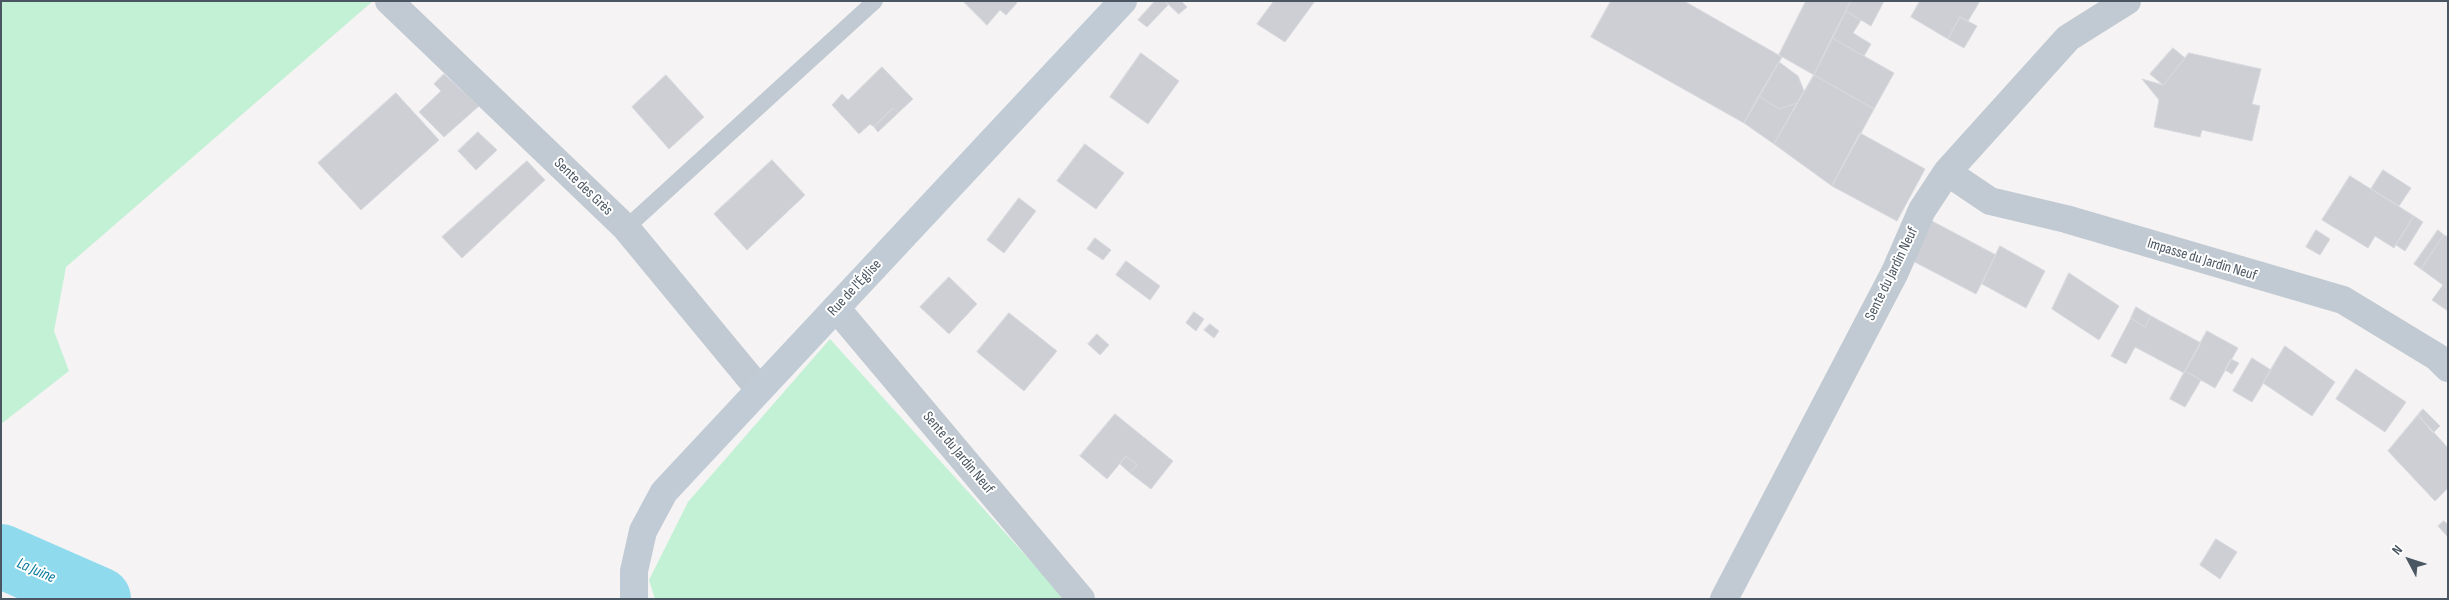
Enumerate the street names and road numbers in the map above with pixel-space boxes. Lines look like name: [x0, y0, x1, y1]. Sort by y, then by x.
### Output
street label: Sente des Grès: [550, 155, 616, 219]
street label: Sente du Jardin Neuf: [1862, 224, 1922, 324]
street label: Impasse du Jardin Neuf: [2145, 235, 2259, 285]
street label: Rue de l'Église: [824, 256, 886, 320]
street label: Sente du Jardin Neuf: [918, 408, 998, 498]

